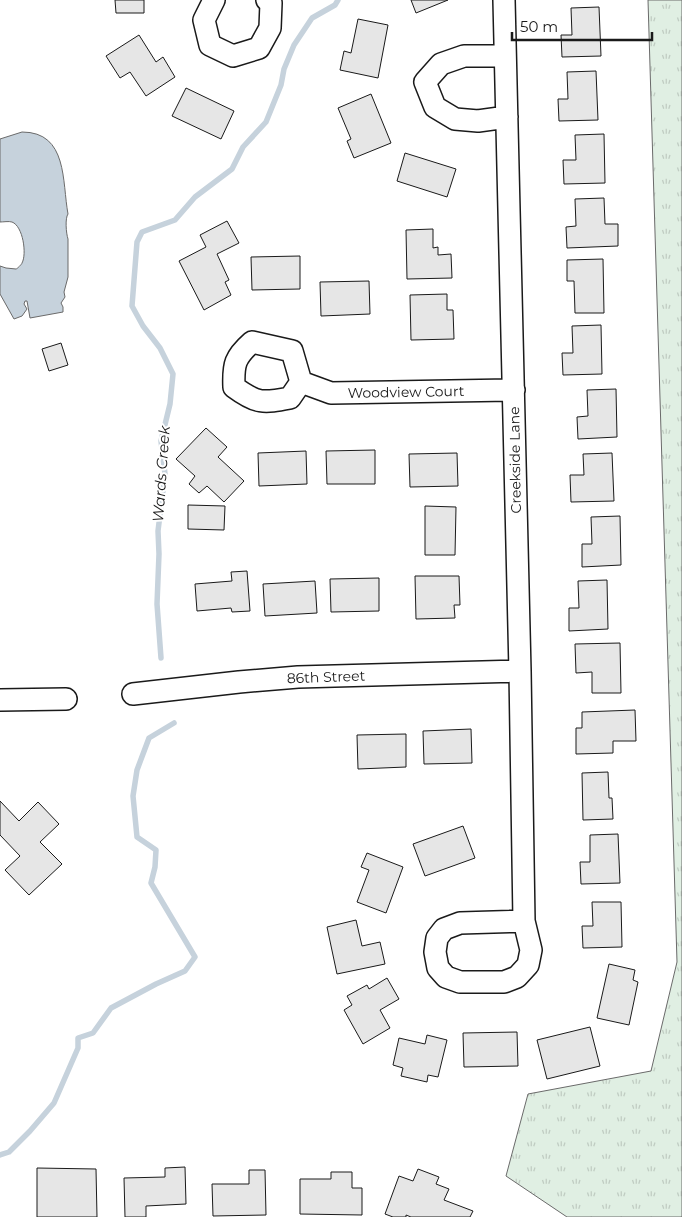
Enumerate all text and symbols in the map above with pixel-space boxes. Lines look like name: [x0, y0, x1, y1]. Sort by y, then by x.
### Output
scale bar: [512, 10, 652, 42]
text: 50 m: [520, 17, 558, 36]
street label: Woodview Court: [347, 382, 465, 402]
street label: Creekside Lane: [505, 406, 525, 514]
water label: Wards Creek: [148, 424, 174, 523]
street label: 86th Street: [286, 667, 366, 687]

